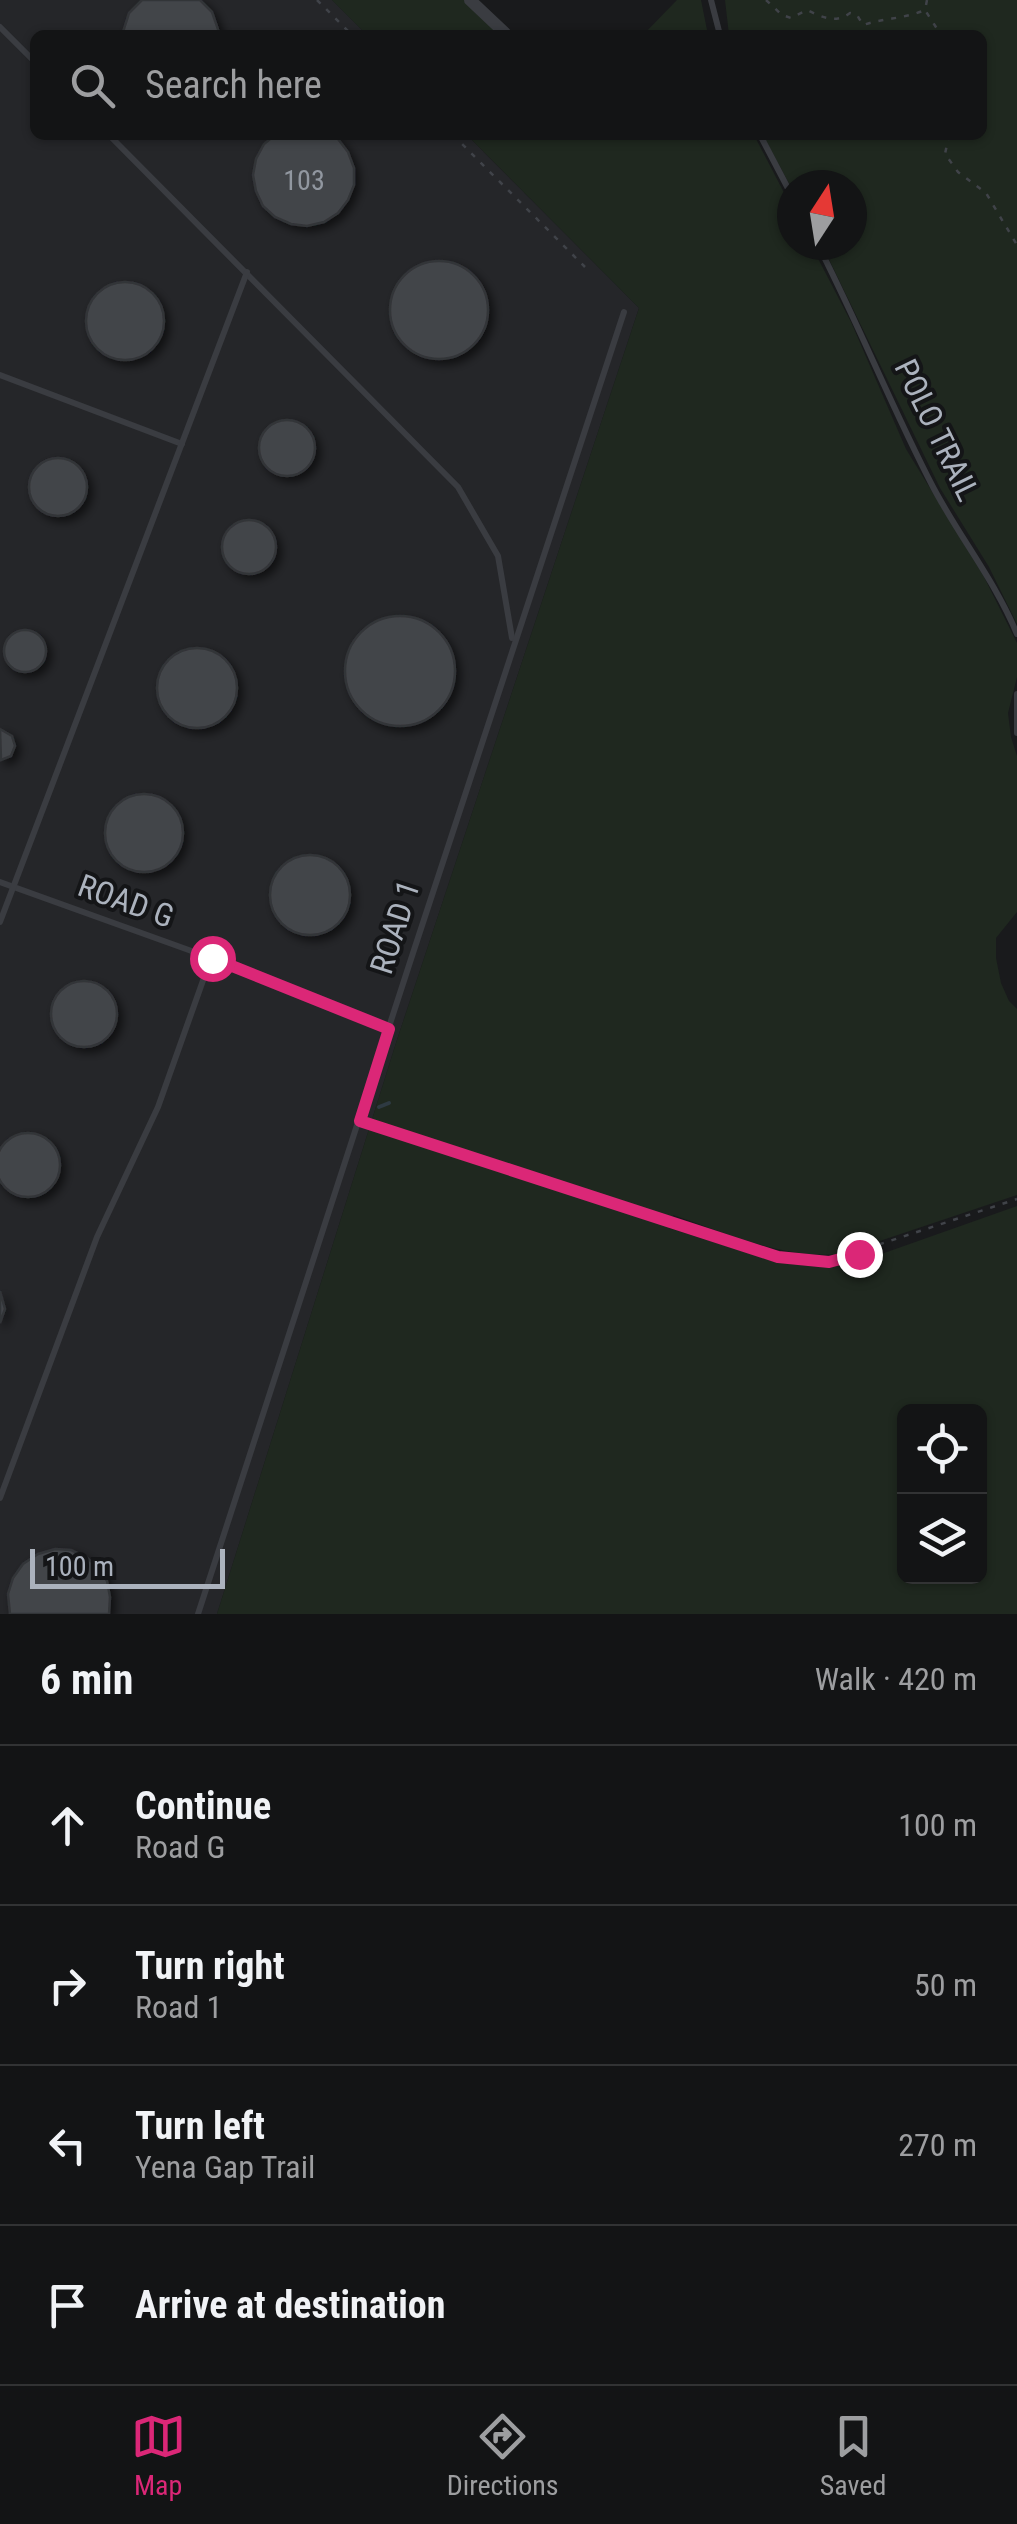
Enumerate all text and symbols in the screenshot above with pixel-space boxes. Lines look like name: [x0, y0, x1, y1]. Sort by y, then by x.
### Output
search box: [30, 30, 987, 140]
icon: search: [65, 58, 120, 113]
text: Search here: [145, 63, 322, 107]
house number: 103: [283, 164, 325, 197]
north arrow: [777, 170, 867, 260]
street label: POLO TRAIL: [887, 353, 987, 507]
street label: ROAD G: [73, 866, 179, 936]
street label: ROAD 1: [362, 876, 428, 978]
route start: [190, 936, 236, 982]
route end: [837, 1232, 883, 1278]
map controls: [897, 1404, 987, 1584]
button: locate: [897, 1404, 987, 1494]
button: layers: [897, 1494, 987, 1584]
scale bar: [30, 1544, 225, 1588]
text: 100 m: [45, 1550, 114, 1583]
text: 6 min: [40, 1655, 133, 1704]
text: Walk · 420 m: [815, 1660, 977, 1698]
text: Continue: [135, 1784, 271, 1828]
icon: ahead: [40, 1798, 95, 1853]
text: 100 m: [898, 1806, 977, 1844]
text: Road G: [135, 1828, 226, 1866]
text: Turn right: [135, 1944, 285, 1988]
icon: right: [40, 1958, 95, 2013]
text: 50 m: [914, 1966, 977, 2004]
text: Road 1: [135, 1988, 222, 2026]
text: Turn left: [135, 2104, 265, 2148]
icon: left: [40, 2118, 95, 2173]
text: 270 m: [898, 2126, 977, 2164]
text: Yena Gap Trail: [135, 2148, 315, 2186]
icon: arrive: [40, 2278, 95, 2333]
text: Arrive at destination: [135, 2283, 445, 2327]
tab: Map: [131, 2409, 186, 2502]
tab: Directions: [447, 2409, 559, 2502]
tab: Saved: [820, 2409, 886, 2502]

